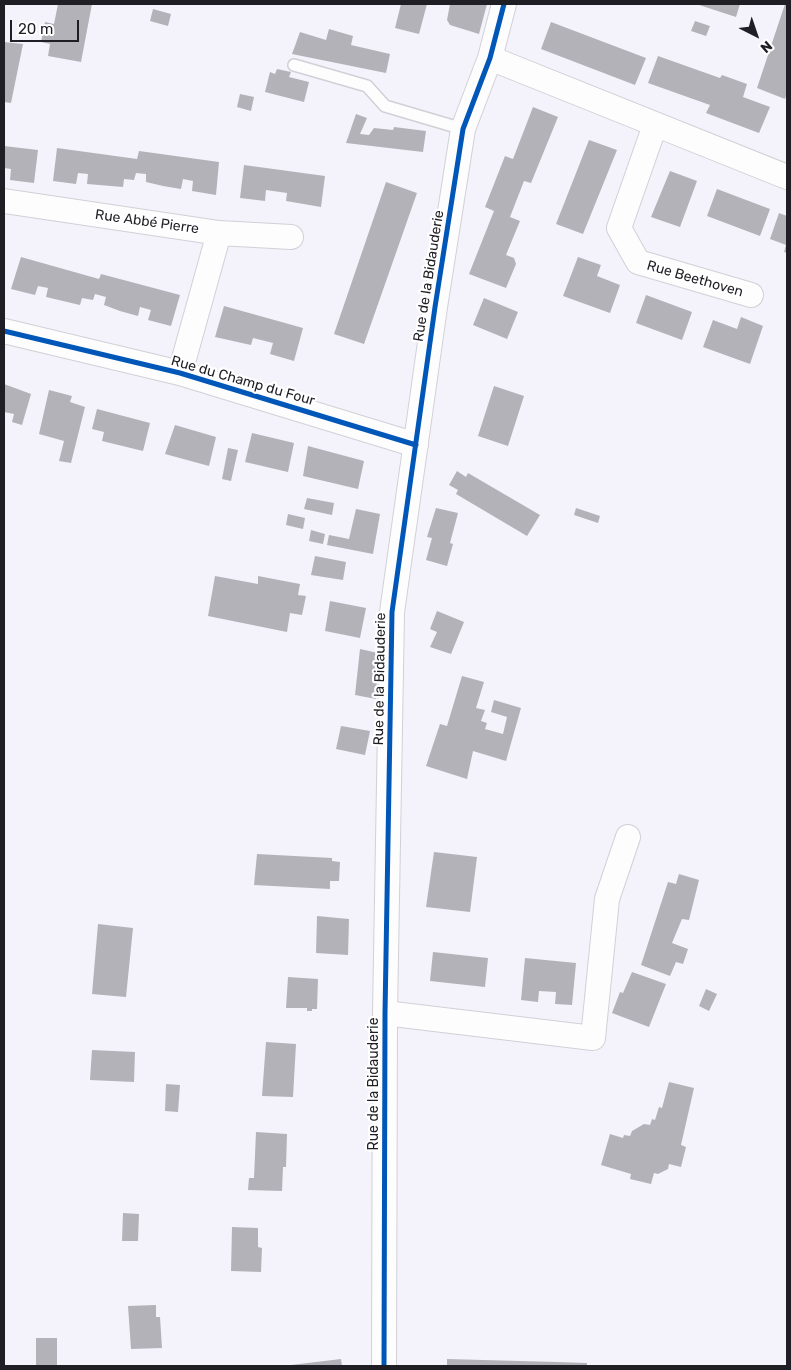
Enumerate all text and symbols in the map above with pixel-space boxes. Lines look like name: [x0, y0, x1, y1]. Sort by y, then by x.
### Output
scale bar: [12, 10, 81, 42]
north arrow: [731, 10, 781, 60]
text: 20 m: [18, 20, 53, 38]
text: N: [757, 37, 776, 56]
street label: Rue Abbé Pierre: [94, 206, 200, 238]
street label: Rue de la Bidauderie: [410, 209, 448, 343]
street label: Rue Beethoven: [645, 257, 745, 301]
street label: Rue du Champ du Four: [169, 352, 317, 410]
street label: Rue de la Bidauderie: [370, 612, 390, 746]
street label: Rue de la Bidauderie: [366, 1018, 382, 1150]

